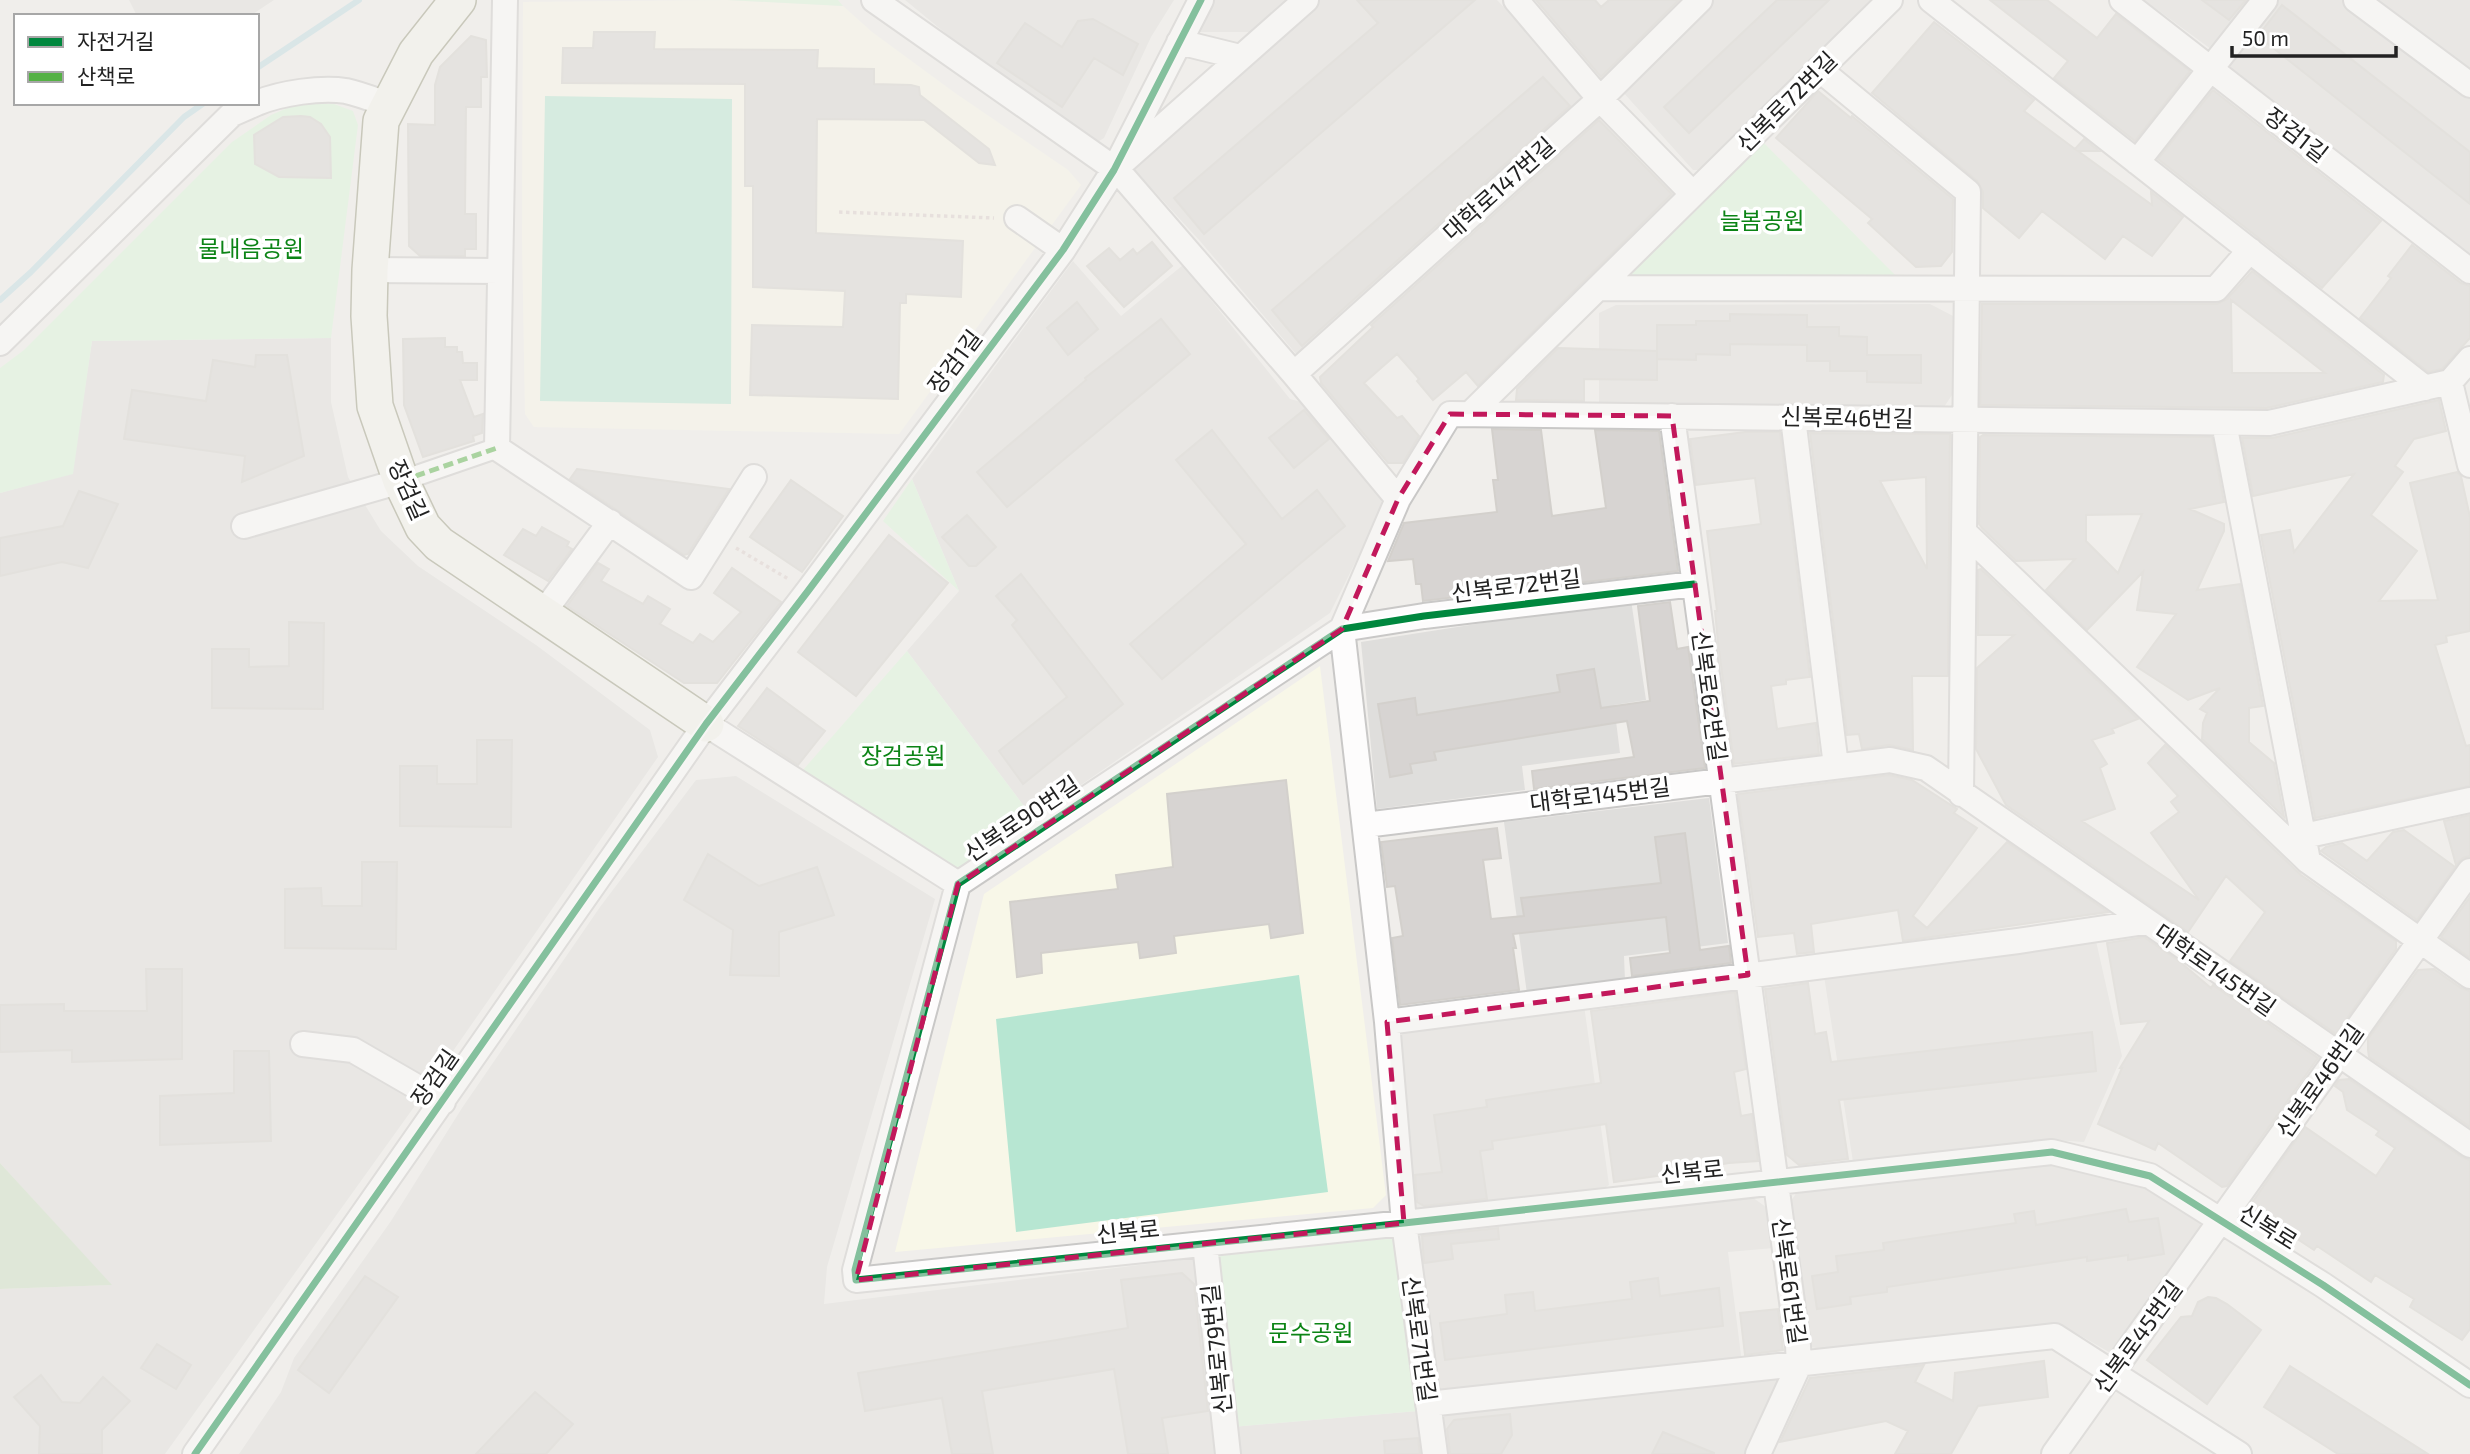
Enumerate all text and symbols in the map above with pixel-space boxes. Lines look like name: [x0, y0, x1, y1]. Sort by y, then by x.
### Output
legend: [14, 14, 259, 105]
scale bar: [2232, 14, 2396, 58]
text: 50 m: [2242, 25, 2289, 50]
text: 자전거길: [77, 28, 154, 53]
street label: 신복로72번길: [1730, 45, 1842, 157]
text: 산책로: [77, 63, 135, 88]
street label: 장검1길: [2259, 101, 2334, 168]
street label: 대학로147번길: [1437, 131, 1560, 246]
park label: 늘봄공원: [1720, 206, 1804, 234]
park label: 물내음공원: [198, 234, 304, 262]
street label: 장검1길: [921, 324, 987, 399]
street label: 신복로46번길: [1780, 402, 1914, 432]
street label: 장검길: [383, 455, 435, 524]
street label: 신복로72번길: [1449, 563, 1582, 607]
street label: 신복로62번길: [1687, 629, 1733, 763]
park label: 장검공원: [861, 741, 945, 769]
street label: 신복로90번길: [959, 769, 1084, 867]
street label: 대학로145번길: [1528, 771, 1672, 817]
street label: 대학로145번길: [2150, 917, 2282, 1021]
street label: 신복로46번길: [2270, 1018, 2369, 1143]
street label: 장검길: [405, 1043, 464, 1111]
street label: 신복로: [1659, 1154, 1725, 1188]
street label: 신복로: [2234, 1197, 2303, 1255]
street label: 신복로: [1095, 1214, 1161, 1248]
street label: 신복로61번길: [1767, 1215, 1813, 1346]
street label: 신복로71번길: [1397, 1274, 1443, 1404]
street label: 신복로45번길: [2087, 1275, 2187, 1398]
street label: 신복로79번길: [1195, 1283, 1237, 1416]
park label: 문수공원: [1269, 1318, 1353, 1346]

